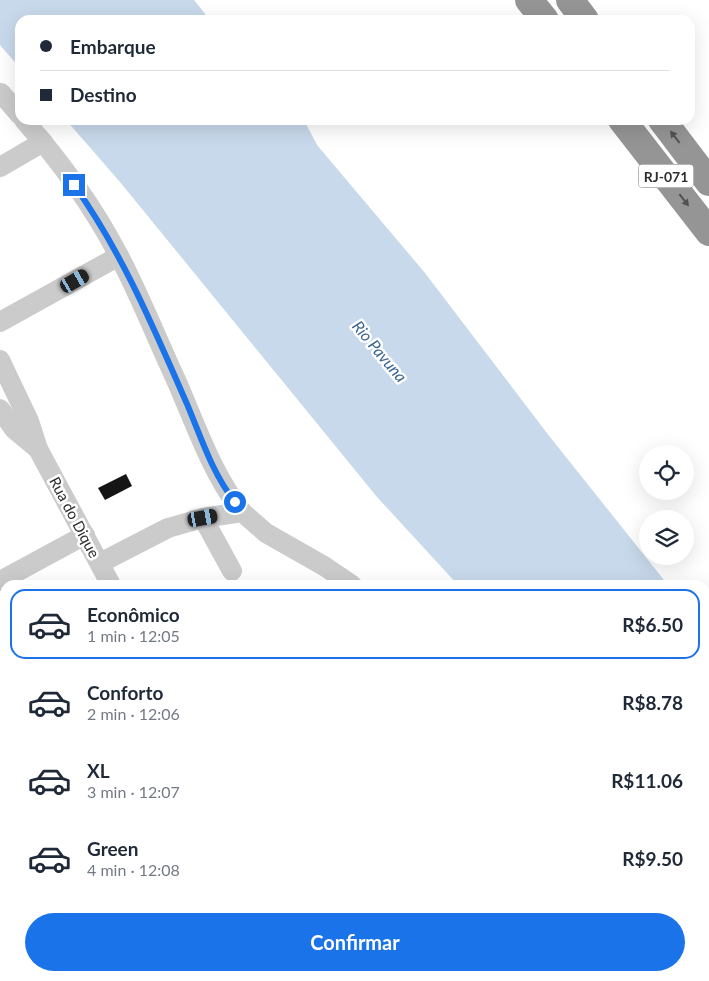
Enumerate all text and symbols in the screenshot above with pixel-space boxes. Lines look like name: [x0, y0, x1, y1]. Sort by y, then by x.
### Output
text: Embarque: [70, 35, 156, 58]
text: Destino: [70, 83, 137, 106]
one-way arrow: [669, 131, 680, 144]
road number: RJ-071: [638, 165, 694, 188]
route end: [63, 174, 85, 196]
one-way arrow: [679, 193, 690, 206]
car: [58, 267, 91, 295]
water label: Rio Pavuna: [349, 316, 411, 386]
map controls: [639, 445, 694, 565]
button: locate: [639, 445, 694, 500]
street label: Rua do Dique: [46, 473, 104, 561]
route start: [224, 491, 246, 513]
car: [186, 508, 219, 528]
button: layers: [639, 510, 694, 565]
icon: car: [27, 602, 72, 647]
text: Econômico: [87, 603, 180, 626]
text: R$6.50: [622, 613, 683, 636]
text: 1 min · 12:05: [87, 626, 180, 645]
icon: car: [27, 680, 72, 725]
text: Conforto: [87, 681, 163, 704]
text: R$8.78: [622, 691, 683, 714]
text: 2 min · 12:06: [87, 704, 180, 723]
icon: car: [27, 758, 72, 803]
text: XL: [87, 759, 110, 782]
text: R$11.06: [611, 769, 683, 792]
text: 3 min · 12:07: [87, 782, 180, 801]
icon: car: [27, 836, 72, 881]
text: Green: [87, 837, 138, 860]
text: R$9.50: [622, 847, 683, 870]
text: 4 min · 12:08: [87, 860, 180, 879]
button: Confirmar: [25, 913, 685, 971]

